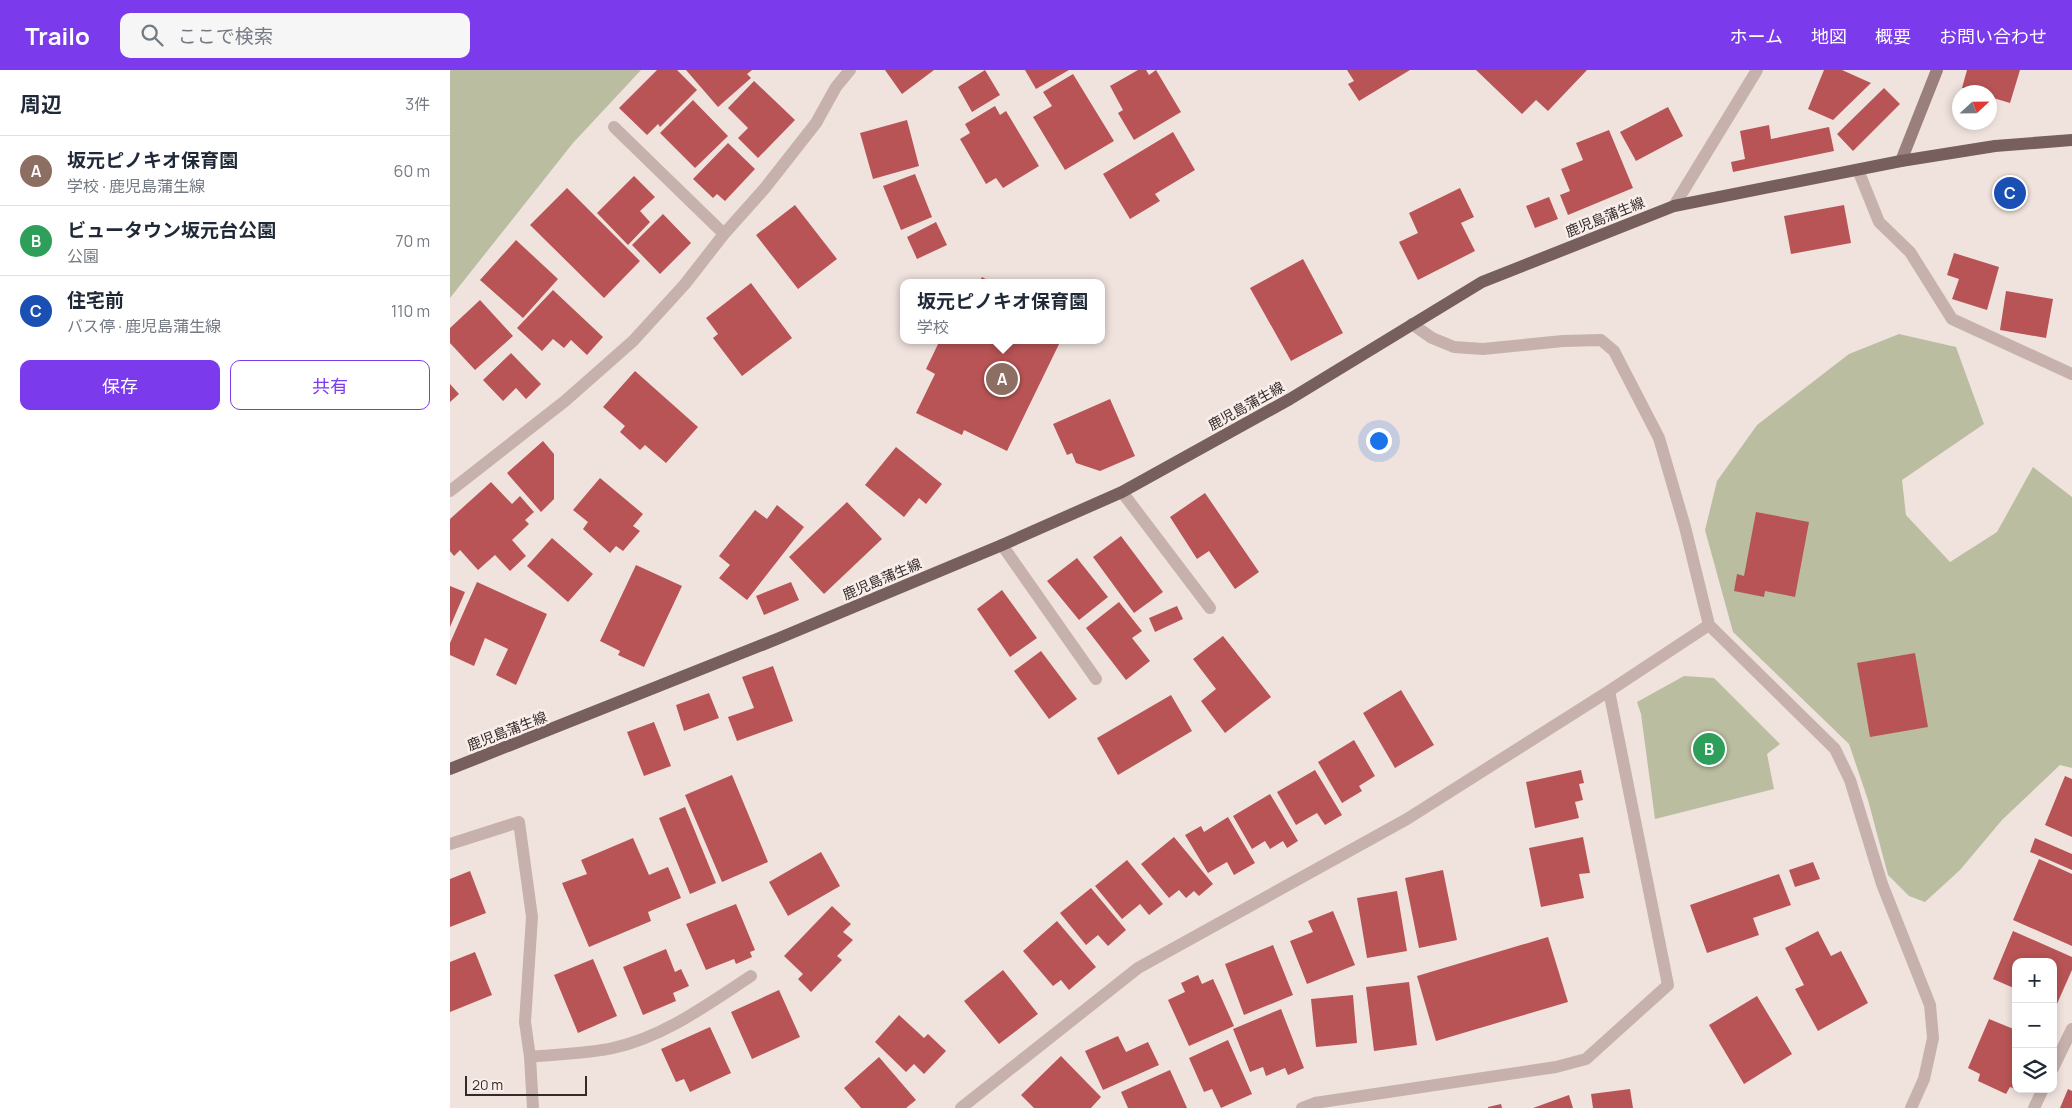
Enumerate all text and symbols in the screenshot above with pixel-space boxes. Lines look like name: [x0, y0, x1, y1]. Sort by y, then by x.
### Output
search box: [120, 13, 470, 58]
text: Trailo: [25, 19, 90, 52]
icon: search: [138, 21, 166, 49]
text: ここで検索: [178, 23, 273, 49]
text: ホーム: [1730, 24, 1783, 48]
text: 地図: [1811, 24, 1847, 48]
text: 概要: [1875, 24, 1911, 48]
text: お問い合わせ: [1939, 24, 2047, 48]
north arrow: [1952, 85, 1997, 130]
text: 周辺: [20, 90, 62, 118]
text: 3件: [405, 93, 430, 115]
text: 坂元ピノキオ保育園: [67, 147, 238, 173]
text: A: [31, 160, 41, 182]
text: 60 m: [394, 160, 430, 182]
pin: C: [1994, 174, 2026, 212]
text: 学校 · 鹿児島蒲生線: [67, 175, 205, 197]
street label: 鹿児島蒲生線: [1562, 192, 1647, 241]
text: ビュータウン坂元台公園: [67, 217, 276, 243]
text: B: [31, 230, 41, 252]
text: 70 m: [395, 230, 430, 252]
text: 公園: [67, 245, 99, 267]
popup: [900, 279, 1105, 344]
text: 住宅前: [67, 287, 124, 313]
text: 坂元ピノキオ保育園: [917, 288, 1088, 314]
text: C: [30, 300, 42, 322]
text: 110 m: [391, 300, 430, 322]
text: バス停 · 鹿児島蒲生線: [67, 315, 221, 337]
text: 学校: [917, 316, 949, 338]
button: 保存: [20, 360, 220, 410]
button: 共有: [230, 360, 430, 410]
pin: A: [986, 360, 1018, 398]
street label: 鹿児島蒲生線: [1204, 377, 1287, 434]
your location: [1366, 428, 1392, 454]
street label: 鹿児島蒲生線: [839, 553, 924, 604]
street label: 鹿児島蒲生線: [464, 707, 549, 754]
pin: B: [1693, 730, 1725, 768]
map controls: [2012, 958, 2057, 1093]
button: +: [2012, 958, 2057, 1003]
button: −: [2012, 1003, 2057, 1048]
button: layers: [2012, 1048, 2057, 1093]
scale bar: [465, 1073, 588, 1096]
text: 20 m: [472, 1075, 503, 1094]

